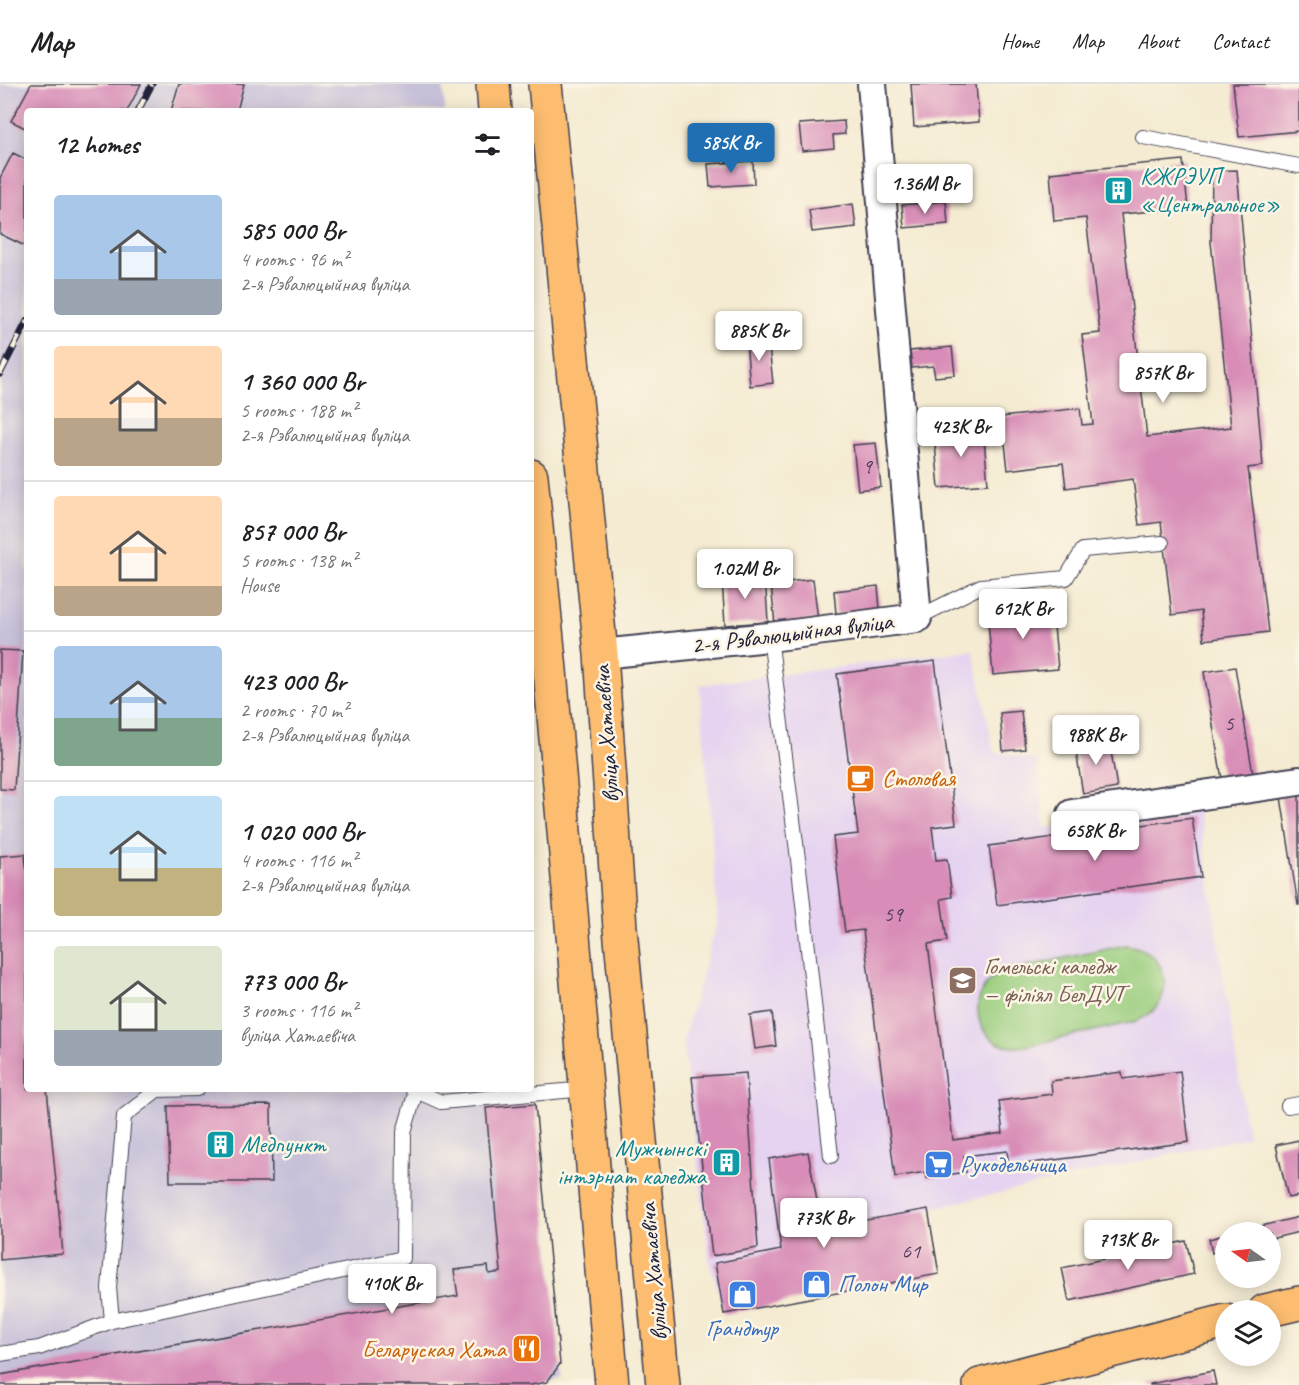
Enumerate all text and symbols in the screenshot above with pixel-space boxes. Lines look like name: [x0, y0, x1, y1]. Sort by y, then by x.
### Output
text: Map: [30, 24, 73, 59]
text: Home: [1001, 28, 1039, 54]
text: Map: [1072, 28, 1104, 54]
text: About: [1137, 28, 1179, 54]
text: Contact: [1212, 28, 1269, 54]
pin: 585K Br: [676, 123, 786, 174]
text: 12 homes: [54, 128, 139, 161]
icon: filters: [471, 128, 504, 161]
text: 585K Br: [702, 130, 760, 155]
place label: КЖРЭУП «Центральное»: [1140, 161, 1280, 219]
pin: 1.36M Br: [863, 164, 987, 215]
text: 1.36M Br: [891, 171, 959, 196]
building icon: КЖРЭУП «Центральное»: [1103, 174, 1135, 206]
text: 585 000 Br: [240, 214, 345, 247]
icon: home: [102, 219, 174, 291]
text: 4 rooms · 96 m²: [240, 247, 348, 272]
text: 2-я Рэвалюцыйная вуліца: [240, 272, 409, 297]
pin: 885K Br: [704, 311, 814, 362]
text: 885K Br: [729, 318, 789, 343]
pin: 857K Br: [1108, 353, 1218, 404]
text: 857K Br: [1133, 360, 1193, 385]
text: 1 360 000 Br: [240, 365, 364, 398]
icon: home: [102, 370, 174, 442]
text: 5 rooms · 188 m²: [240, 398, 357, 423]
pin: 423K Br: [906, 407, 1016, 458]
text: 423K Br: [931, 414, 991, 439]
text: 2-я Рэвалюцыйная вуліца: [240, 423, 409, 448]
house number: 9: [862, 453, 873, 479]
text: 857 000 Br: [240, 515, 345, 548]
icon: home: [102, 520, 174, 592]
text: 5 rooms · 138 m²: [240, 548, 357, 573]
pin: 1.02M Br: [683, 549, 807, 600]
text: 1.02M Br: [711, 556, 779, 581]
text: House: [240, 573, 279, 598]
pin: 612K Br: [968, 589, 1078, 640]
text: 612K Br: [993, 596, 1053, 621]
street label: 2-я Рэвалюцыйная вуліца: [689, 606, 896, 660]
street label: вуліца Хатаевіча: [586, 663, 626, 804]
text: 423 000 Br: [240, 665, 346, 698]
icon: home: [102, 670, 174, 742]
text: 2 rooms · 70 m²: [240, 698, 348, 723]
house number: 5: [1224, 710, 1235, 736]
pin: 988K Br: [1041, 715, 1151, 766]
text: 988K Br: [1066, 722, 1126, 747]
text: 2-я Рэвалюцыйная вуліца: [240, 723, 409, 748]
cafe icon: Столовая: [845, 762, 877, 794]
place label: Столовая: [882, 763, 957, 793]
pin: 658K Br: [1040, 811, 1150, 862]
text: 1 020 000 Br: [240, 815, 364, 848]
text: 658K Br: [1065, 818, 1125, 843]
icon: home: [102, 820, 174, 892]
text: 4 rooms · 116 m²: [240, 848, 357, 873]
text: 2-я Рэвалюцыйная вуліца: [240, 873, 409, 898]
house number: 59: [884, 901, 904, 927]
place label: Гомельскі каледж — філіял БелДУТ: [984, 951, 1131, 1009]
school or university icon: Гомельскі каледж — філіял БелДУТ: [947, 964, 979, 996]
text: 773 000 Br: [240, 965, 346, 998]
icon: home: [102, 970, 174, 1042]
text: 3 rooms · 116 m²: [240, 998, 357, 1023]
text: вуліца Хатаевіча: [240, 1023, 355, 1048]
building icon: Медпункт: [204, 1128, 236, 1160]
place label: Медпункт: [241, 1129, 327, 1159]
place label: Мужчынскі інтэрнат каледжа: [557, 1133, 709, 1191]
building icon: Мужчынскі інтэрнат каледжа: [711, 1146, 743, 1178]
supermarket icon: Рукодельница: [923, 1148, 955, 1180]
place label: Рукодельница: [960, 1149, 1067, 1179]
pin: 773K Br: [769, 1198, 879, 1249]
street label: вуліца Хатаевіча: [632, 1201, 674, 1342]
text: 773K Br: [794, 1205, 854, 1230]
pin: 713K Br: [1073, 1220, 1183, 1271]
north arrow: [1215, 1222, 1281, 1288]
map controls: [1215, 1222, 1281, 1366]
text: 713K Br: [1098, 1227, 1158, 1252]
house number: 61: [902, 1238, 922, 1264]
pin: 410K Br: [337, 1264, 447, 1315]
shop icon: Полон Мир: [801, 1268, 833, 1300]
place label: Полон Мир: [838, 1269, 929, 1299]
text: 410K Br: [362, 1271, 422, 1296]
shop icon: Грандтур: [726, 1279, 758, 1311]
button: layers: [1215, 1300, 1281, 1366]
place label: Грандтур: [706, 1313, 780, 1343]
restaurant icon: Беларуская Хата: [511, 1333, 543, 1365]
place label: Беларуская Хата: [362, 1334, 508, 1364]

